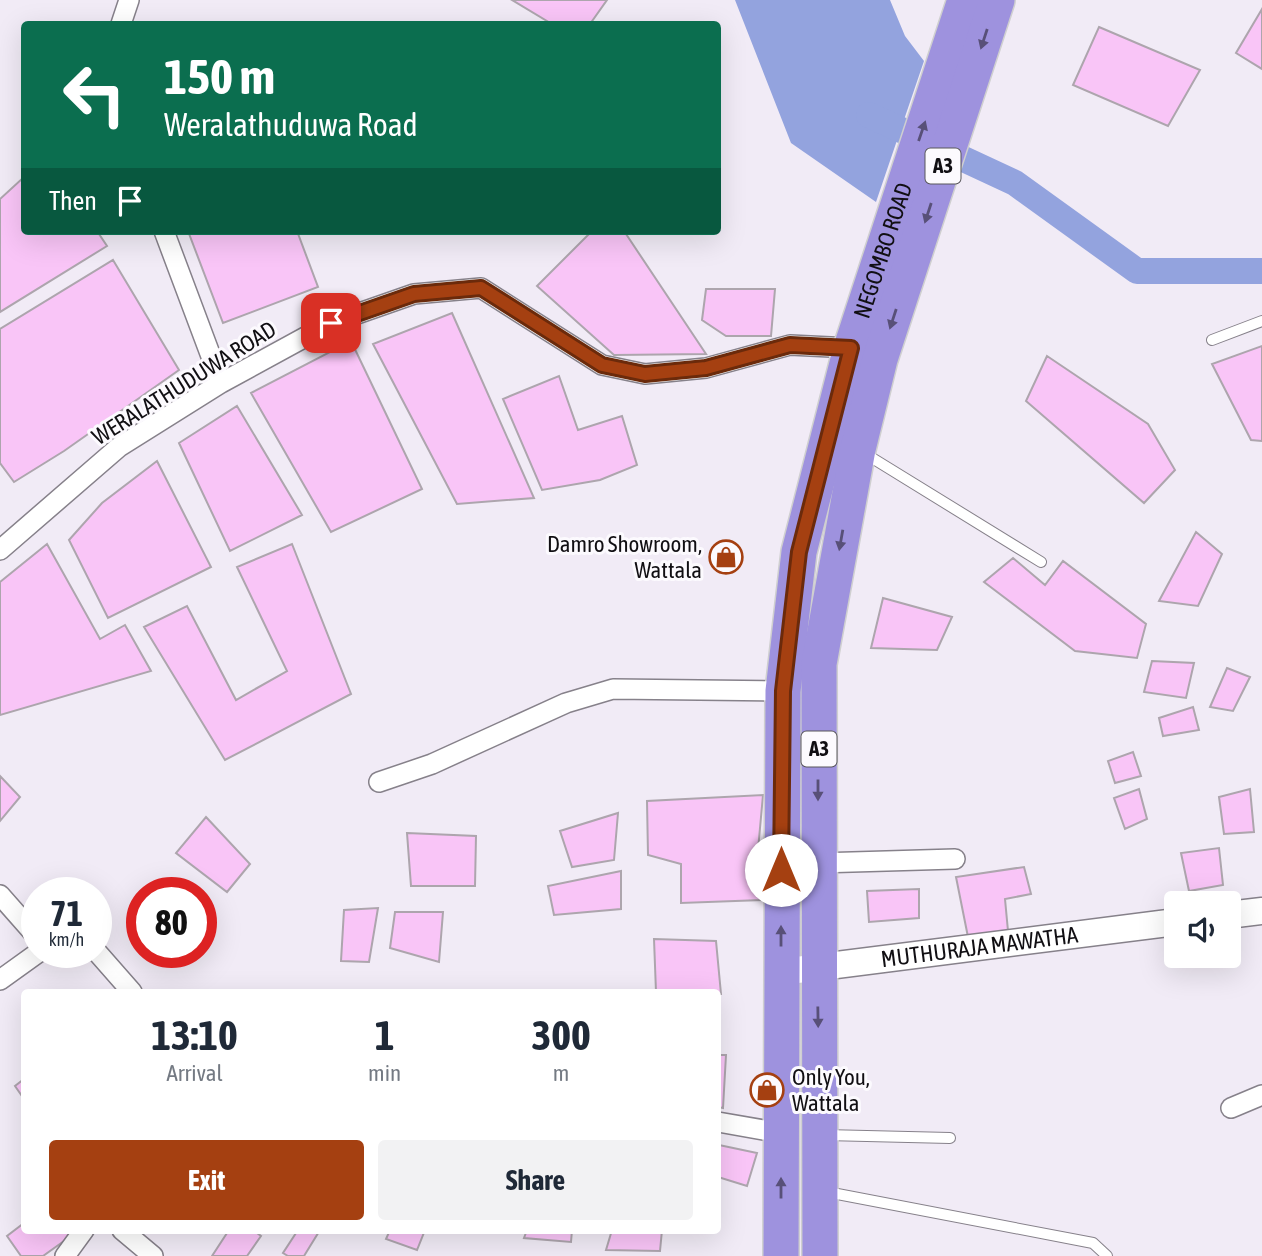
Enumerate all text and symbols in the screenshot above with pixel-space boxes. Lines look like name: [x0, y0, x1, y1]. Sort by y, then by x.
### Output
one-way arrow: [978, 29, 989, 50]
text: 150 m: [164, 48, 275, 104]
icon: left: [49, 49, 140, 140]
text: Weralathuduwa Road: [164, 106, 418, 143]
one-way arrow: [917, 121, 927, 142]
road number: A3: [926, 148, 960, 184]
street label: NEGOMBO ROAD: [849, 180, 917, 322]
icon: arrive: [111, 182, 149, 220]
text: Then: [49, 186, 97, 216]
one-way arrow: [922, 203, 933, 224]
pin: [301, 293, 361, 353]
icon: arrive: [312, 304, 350, 342]
one-way arrow: [887, 308, 898, 329]
street label: WERALATHUDUWA ROAD: [87, 316, 281, 450]
one-way arrow: [836, 529, 847, 551]
place label: Damro Showroom, Wattala: [547, 531, 702, 583]
shop icon: Damro Showroom, Wattala: [707, 538, 745, 576]
road number: A3: [802, 732, 836, 766]
one-way arrow: [812, 779, 824, 801]
position arrow: [744, 833, 818, 907]
speed limit sign: 80: [126, 877, 217, 968]
map controls: [1164, 891, 1241, 968]
button: sound: [1164, 891, 1241, 968]
text: 71: [50, 893, 83, 933]
street label: MUTHURAJA MAWATHA: [879, 921, 1080, 972]
one-way arrow: [775, 925, 787, 947]
text: km/h: [49, 929, 84, 950]
one-way arrow: [812, 1007, 824, 1029]
text: 13:10: [151, 1011, 238, 1059]
text: 1: [375, 1011, 394, 1059]
text: 300: [531, 1011, 591, 1059]
text: Arrival: [166, 1060, 223, 1086]
text: min: [368, 1060, 401, 1086]
text: m: [553, 1060, 569, 1086]
place label: Only You, Wattala: [792, 1064, 870, 1116]
shop icon: Only You, Wattala: [748, 1071, 786, 1109]
button: Exit: [49, 1140, 364, 1220]
button: Share: [378, 1140, 693, 1220]
one-way arrow: [775, 1177, 787, 1199]

